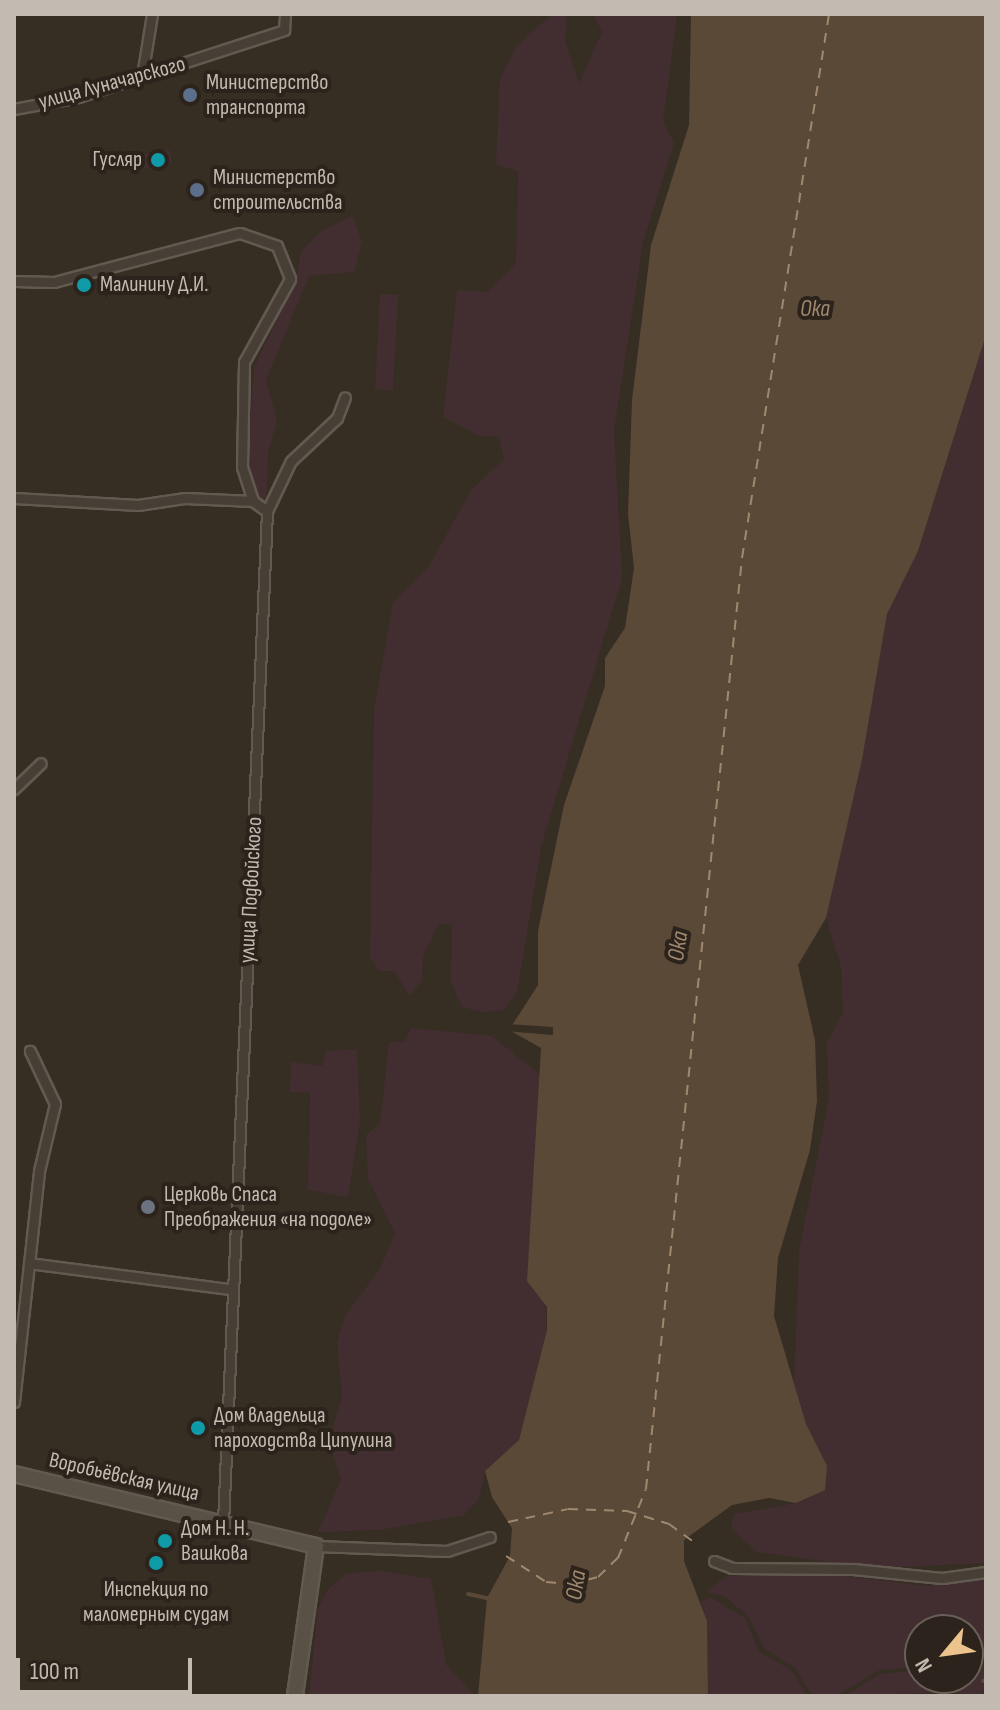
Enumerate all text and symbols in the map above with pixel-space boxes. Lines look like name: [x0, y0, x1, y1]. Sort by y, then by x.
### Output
street label: улица Луначарского: [36, 51, 188, 115]
place label: Министерство транспорта: [206, 69, 328, 120]
marker: Министерство транспорта: [181, 86, 199, 104]
place label: Гусляр: [93, 147, 142, 173]
marker: Гусляр: [149, 151, 167, 169]
place label: Министерство строительства: [213, 164, 343, 216]
marker: Министерство строительства: [188, 181, 206, 199]
place label: Малинину Д.И.: [100, 272, 208, 298]
marker: Малинину Д.И.: [75, 276, 93, 294]
water label: Ока: [800, 295, 830, 323]
street label: улица Подвойского: [234, 816, 268, 964]
water label: Ока: [661, 929, 695, 963]
place label: Церковь Спаса Преображения «на подоле»: [164, 1181, 372, 1232]
marker: Церковь Спаса Преображения «на подоле»: [139, 1198, 157, 1216]
place label: Дом владельца пароходства Ципулина: [214, 1402, 392, 1454]
marker: Дом владельца пароходства Ципулина: [189, 1419, 207, 1437]
street label: Воробьёвская улица: [46, 1447, 202, 1507]
place label: Дом Н. Н. Вашкова: [181, 1515, 249, 1566]
marker: Дом Н. Н. Вашкова: [156, 1532, 174, 1550]
marker: Инспекция по маломерным судам: [147, 1554, 165, 1572]
water label: Ока: [559, 1568, 593, 1602]
place label: Инспекция по маломерным судам: [83, 1576, 229, 1628]
north arrow: [904, 1614, 984, 1694]
scale bar: [20, 1642, 196, 1692]
text: N: [910, 1653, 939, 1677]
text: 100 m: [30, 1657, 79, 1686]

